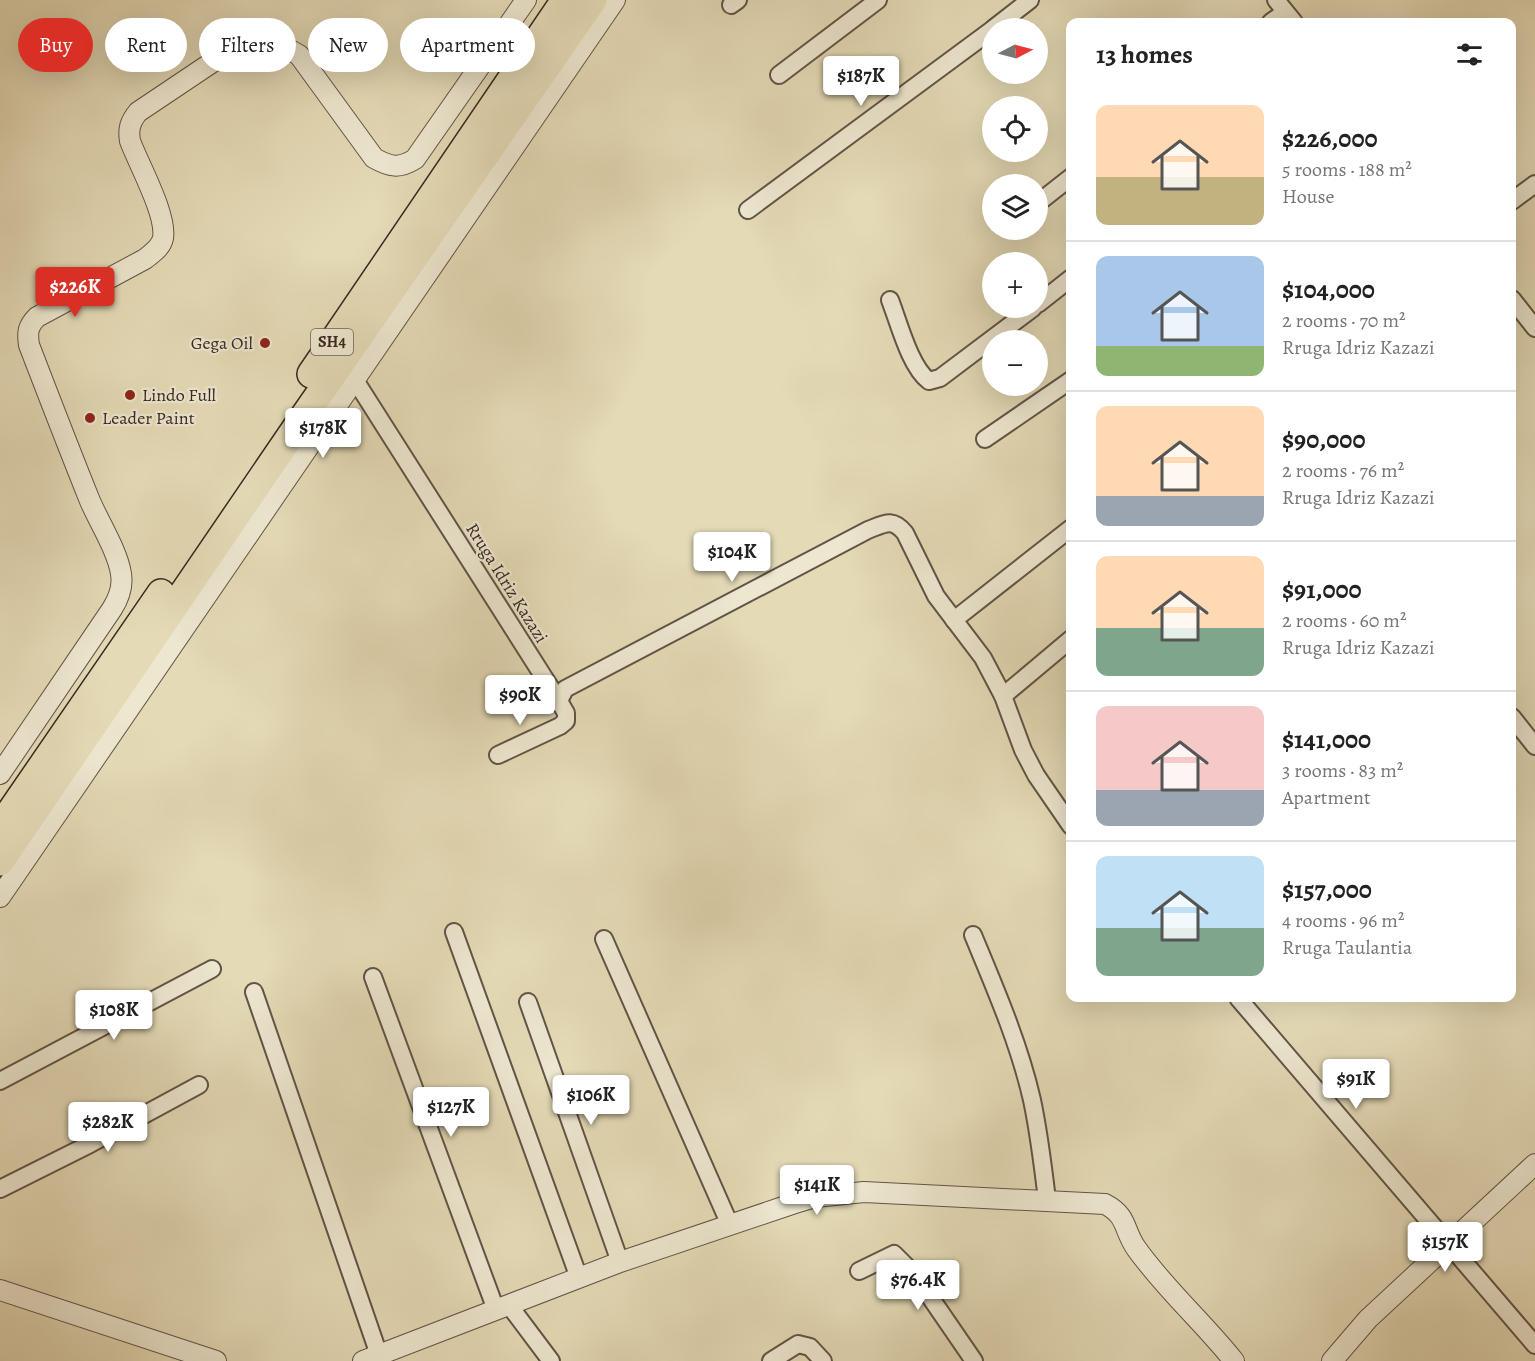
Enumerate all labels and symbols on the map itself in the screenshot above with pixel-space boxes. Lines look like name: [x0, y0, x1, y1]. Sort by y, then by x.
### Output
north arrow: [982, 18, 1048, 84]
pin: $187K: [819, 56, 903, 107]
pin: $226K: [33, 267, 117, 318]
road number: SH4: [311, 329, 353, 355]
place label: Gega Oil: [191, 331, 254, 355]
marker: Gega Oil: [258, 336, 272, 350]
place label: Lindo Full: [142, 383, 217, 407]
marker: Lindo Full: [123, 388, 137, 402]
place label: Leader Paint: [102, 406, 195, 430]
pin: $178K: [281, 408, 365, 459]
marker: Leader Paint: [83, 411, 97, 425]
street label: Rruga Idriz Kazazi: [460, 518, 554, 648]
pin: $104K: [690, 532, 774, 583]
pin: $90K: [484, 675, 556, 726]
pin: $108K: [72, 990, 156, 1041]
pin: $91K: [1320, 1059, 1392, 1110]
pin: $106K: [549, 1075, 633, 1126]
pin: $127K: [409, 1087, 493, 1138]
pin: $282K: [66, 1102, 150, 1153]
pin: $141K: [775, 1165, 859, 1216]
pin: $157K: [1403, 1222, 1487, 1273]
pin: $76.4K: [869, 1260, 967, 1311]

